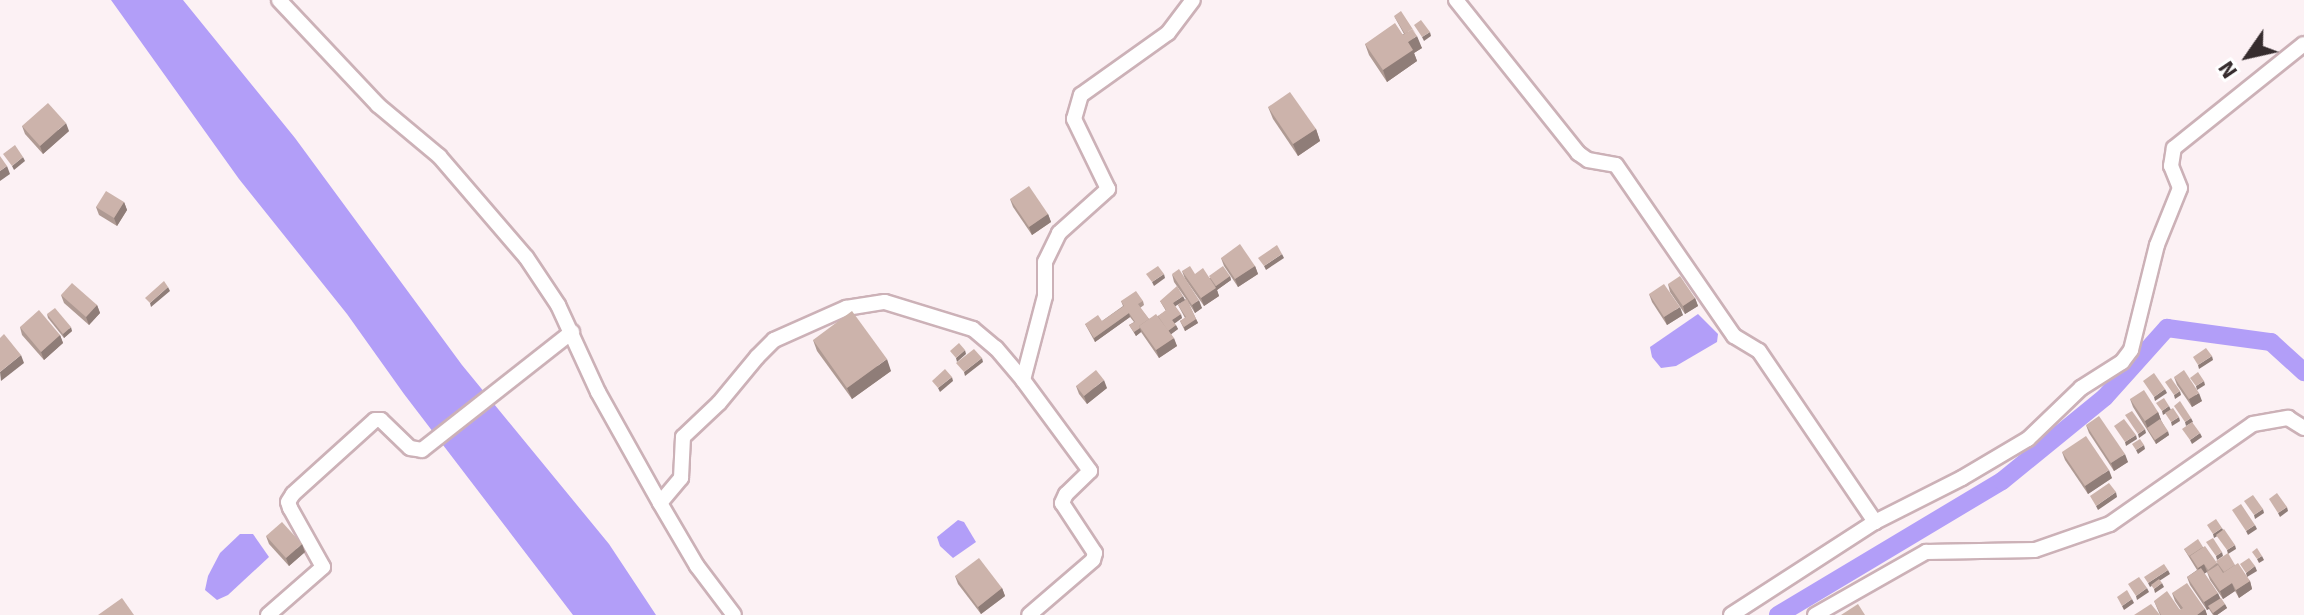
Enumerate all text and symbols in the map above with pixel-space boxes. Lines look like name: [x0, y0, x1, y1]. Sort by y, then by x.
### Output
north arrow: [2208, 16, 2288, 96]
text: N: [2212, 56, 2243, 84]

